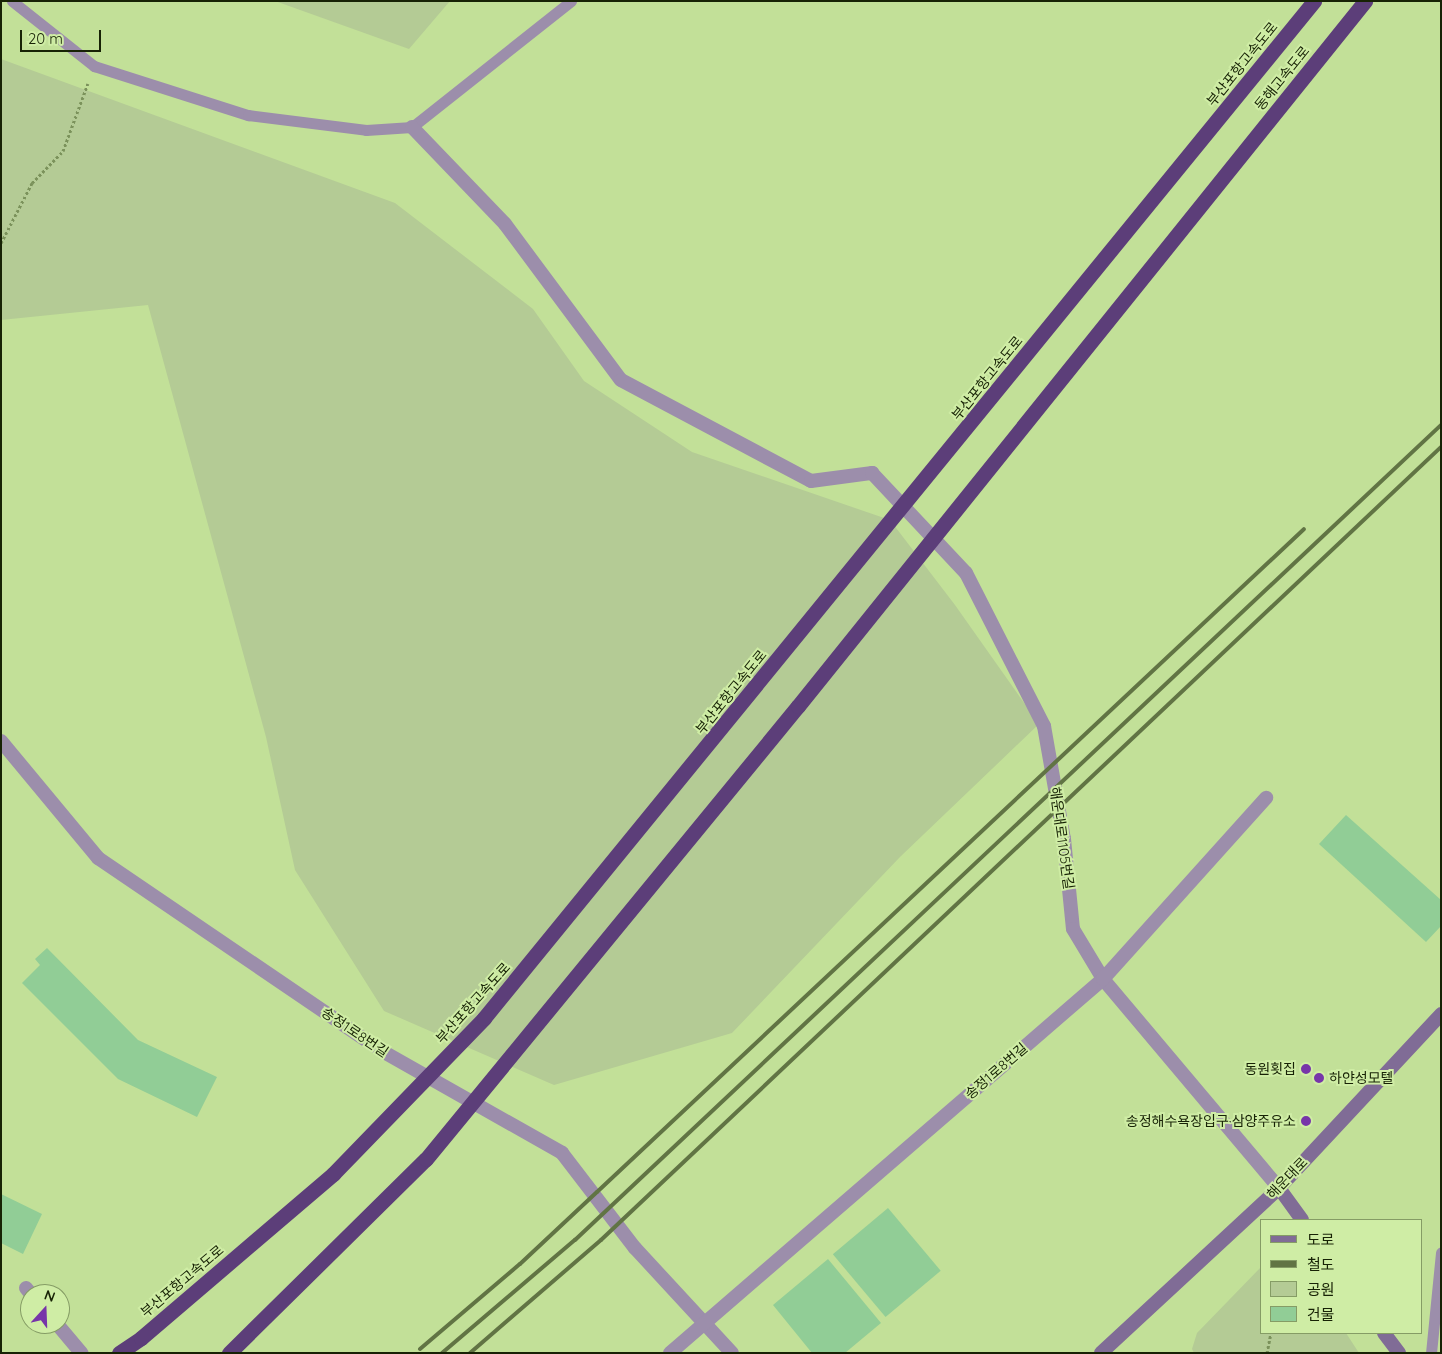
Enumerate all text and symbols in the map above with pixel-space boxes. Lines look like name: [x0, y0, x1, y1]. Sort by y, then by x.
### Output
street label: 부산포항고속도로: [1203, 19, 1281, 109]
scale bar: [22, 20, 104, 52]
text: 20 m: [28, 29, 63, 48]
street label: 동해고속도로: [1251, 43, 1313, 113]
street label: 부산포항고속도로: [948, 333, 1026, 423]
street label: 부산포항고속도로: [692, 647, 770, 737]
street label: 해운대로1105번길: [1046, 786, 1078, 890]
street label: 부산포항고속도로: [432, 959, 514, 1047]
street label: 송정1로8번길: [318, 1003, 392, 1061]
street label: 송정1로8번길: [961, 1039, 1031, 1103]
place label: 동원횟집: [1244, 1061, 1296, 1077]
marker: 동원횟집: [1300, 1063, 1312, 1075]
place label: 하얀성모텔: [1329, 1070, 1393, 1086]
marker: 하얀성모텔: [1313, 1072, 1325, 1084]
place label: 송정해수욕장입구·삼양주유소: [1126, 1113, 1296, 1129]
marker: 송정해수욕장입구·삼양주유소: [1300, 1115, 1312, 1127]
street label: 해운대로: [1263, 1154, 1311, 1202]
legend: [1260, 1219, 1422, 1334]
text: 도로: [1307, 1230, 1335, 1249]
street label: 부산포항고속도로: [137, 1241, 227, 1321]
text: 철도: [1307, 1255, 1335, 1274]
text: 공원: [1307, 1280, 1335, 1299]
north arrow: [20, 1284, 70, 1334]
text: N: [42, 1286, 58, 1306]
text: 건물: [1307, 1305, 1335, 1324]

